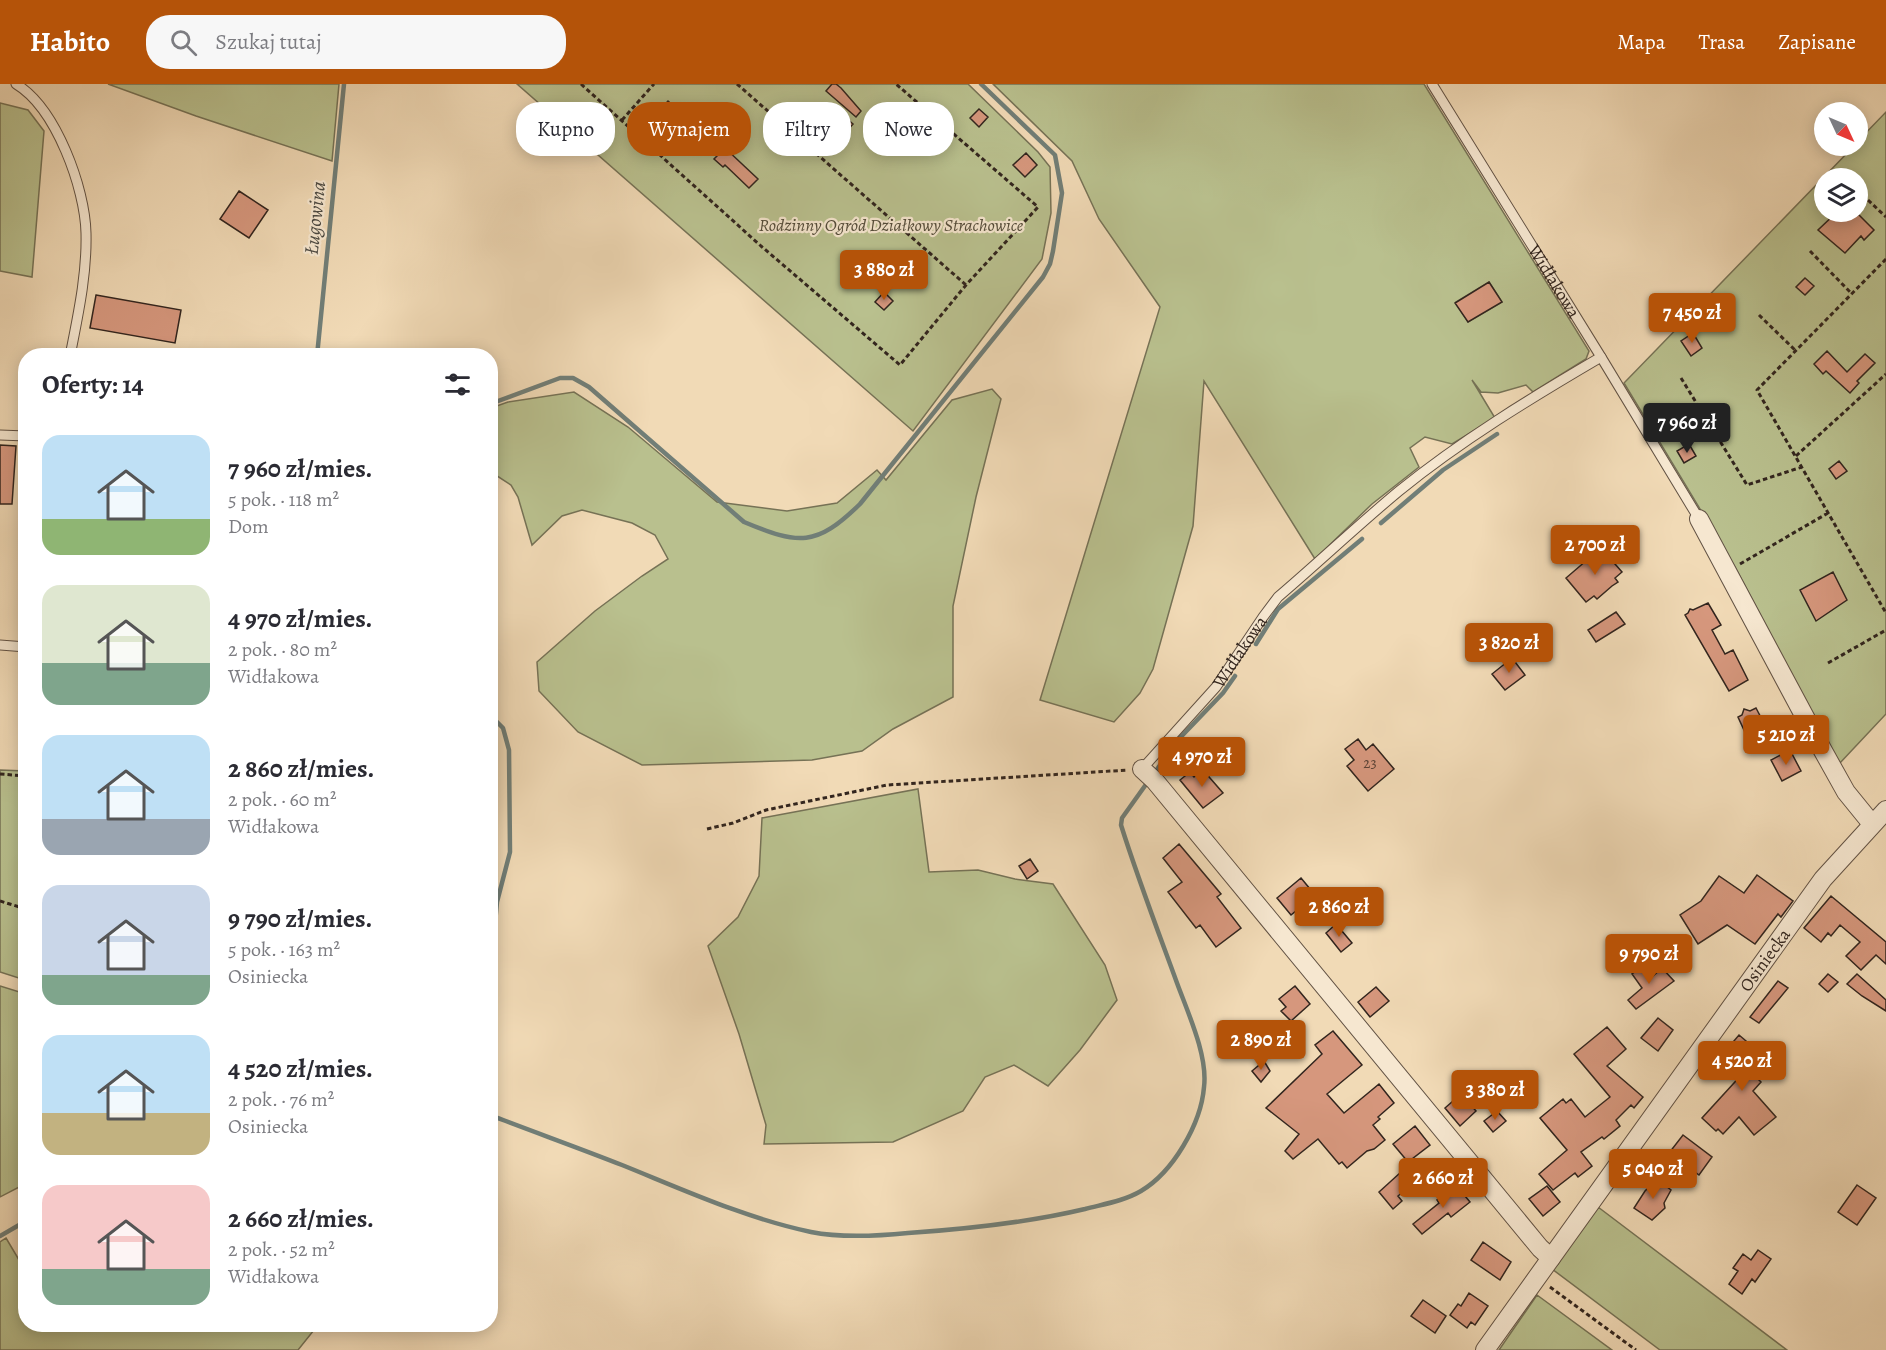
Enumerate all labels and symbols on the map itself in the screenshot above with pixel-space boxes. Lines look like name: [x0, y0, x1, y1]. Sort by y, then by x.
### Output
north arrow: [1814, 102, 1868, 156]
water label: Ługowina: [298, 180, 332, 256]
park label: Rodzinny Ogród Działkowy Strachowice: [759, 213, 1024, 237]
street label: Widłakowa: [1522, 239, 1586, 323]
pin: 3 880 zł: [822, 250, 946, 301]
pin: 7 450 zł: [1630, 293, 1754, 344]
pin: 7 960 zł: [1625, 403, 1749, 454]
pin: 2 700 zł: [1533, 525, 1657, 576]
street label: Widłakowa: [1206, 610, 1273, 693]
pin: 3 820 zł: [1447, 623, 1571, 674]
pin: 5 210 zł: [1724, 715, 1848, 766]
pin: 4 970 zł: [1140, 737, 1264, 788]
house number: 23: [1363, 753, 1377, 773]
pin: 2 860 zł: [1277, 887, 1401, 938]
street label: Osiniecka: [1734, 923, 1796, 996]
pin: 9 790 zł: [1587, 934, 1711, 985]
pin: 2 890 zł: [1199, 1020, 1323, 1071]
pin: 4 520 zł: [1680, 1041, 1804, 1092]
pin: 3 380 zł: [1433, 1070, 1557, 1121]
pin: 5 040 zł: [1591, 1149, 1715, 1200]
pin: 2 660 zł: [1381, 1158, 1505, 1209]

